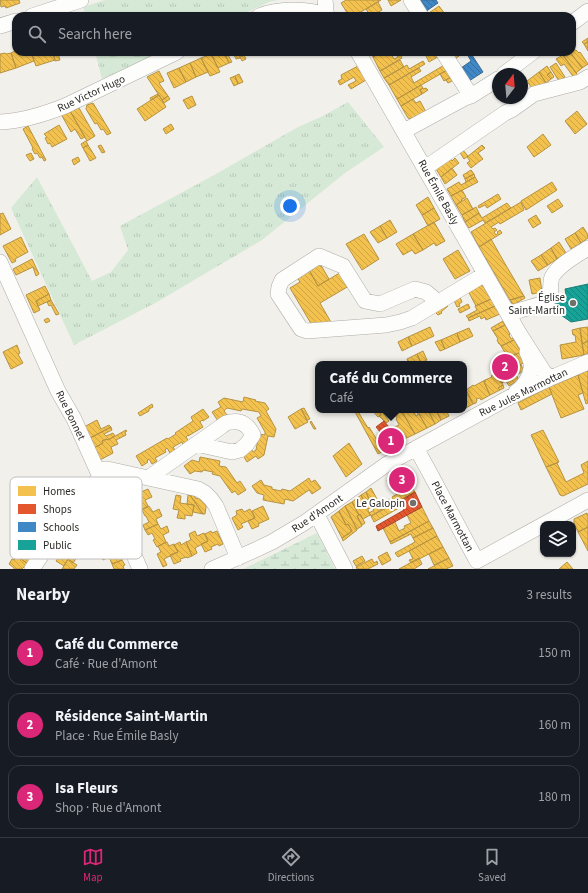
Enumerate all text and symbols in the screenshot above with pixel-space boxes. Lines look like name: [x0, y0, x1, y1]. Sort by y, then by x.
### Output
search box: [12, 12, 576, 56]
icon: search: [26, 23, 48, 45]
text: Search here: [58, 24, 132, 45]
north arrow: [492, 68, 528, 104]
street label: Rue Victor Hugo: [55, 71, 128, 116]
street label: Rue Émile Basly: [414, 157, 463, 228]
your location: [280, 196, 300, 216]
place label: Église Saint-Martin: [508, 290, 566, 318]
marker: Église Saint-Martin: [568, 298, 578, 308]
pin: 2: [492, 352, 518, 382]
popup: [315, 361, 467, 413]
street label: Rue Jules Marmottan: [476, 364, 570, 420]
text: Café du Commerce: [329, 368, 453, 389]
street label: Rue Bonnet: [52, 388, 89, 443]
text: Café: [329, 389, 353, 407]
pin: 1: [378, 426, 404, 456]
pin: 3: [389, 465, 415, 495]
legend: [10, 477, 142, 559]
street label: Place Marmottan: [428, 478, 477, 554]
text: Homes: [43, 484, 76, 499]
street label: Rue d'Amont: [289, 491, 346, 536]
place label: Le Galopin: [356, 496, 405, 511]
marker: Le Galopin: [408, 498, 418, 508]
text: Shops: [43, 502, 72, 517]
text: Schools: [43, 520, 80, 535]
map controls: [540, 521, 576, 557]
button: layers: [540, 521, 576, 557]
text: Public: [43, 538, 72, 553]
text: Nearby: [16, 583, 70, 607]
text: 3 results: [527, 586, 572, 604]
text: Café du Commerce: [55, 634, 178, 655]
text: 1: [27, 644, 33, 662]
text: 150 m: [538, 644, 571, 662]
text: Café · Rue d'Amont: [55, 655, 157, 673]
text: Résidence Saint-Martin: [55, 706, 208, 727]
text: 2: [27, 716, 33, 734]
text: 160 m: [538, 716, 571, 734]
text: Place · Rue Émile Basly: [55, 727, 179, 745]
text: Isa Fleurs: [55, 778, 118, 799]
text: 3: [27, 788, 33, 806]
text: 180 m: [538, 788, 571, 806]
text: Shop · Rue d'Amont: [55, 799, 161, 817]
tab: Map: [82, 846, 104, 885]
tab: Directions: [268, 846, 314, 885]
tab: Saved: [478, 846, 506, 885]

